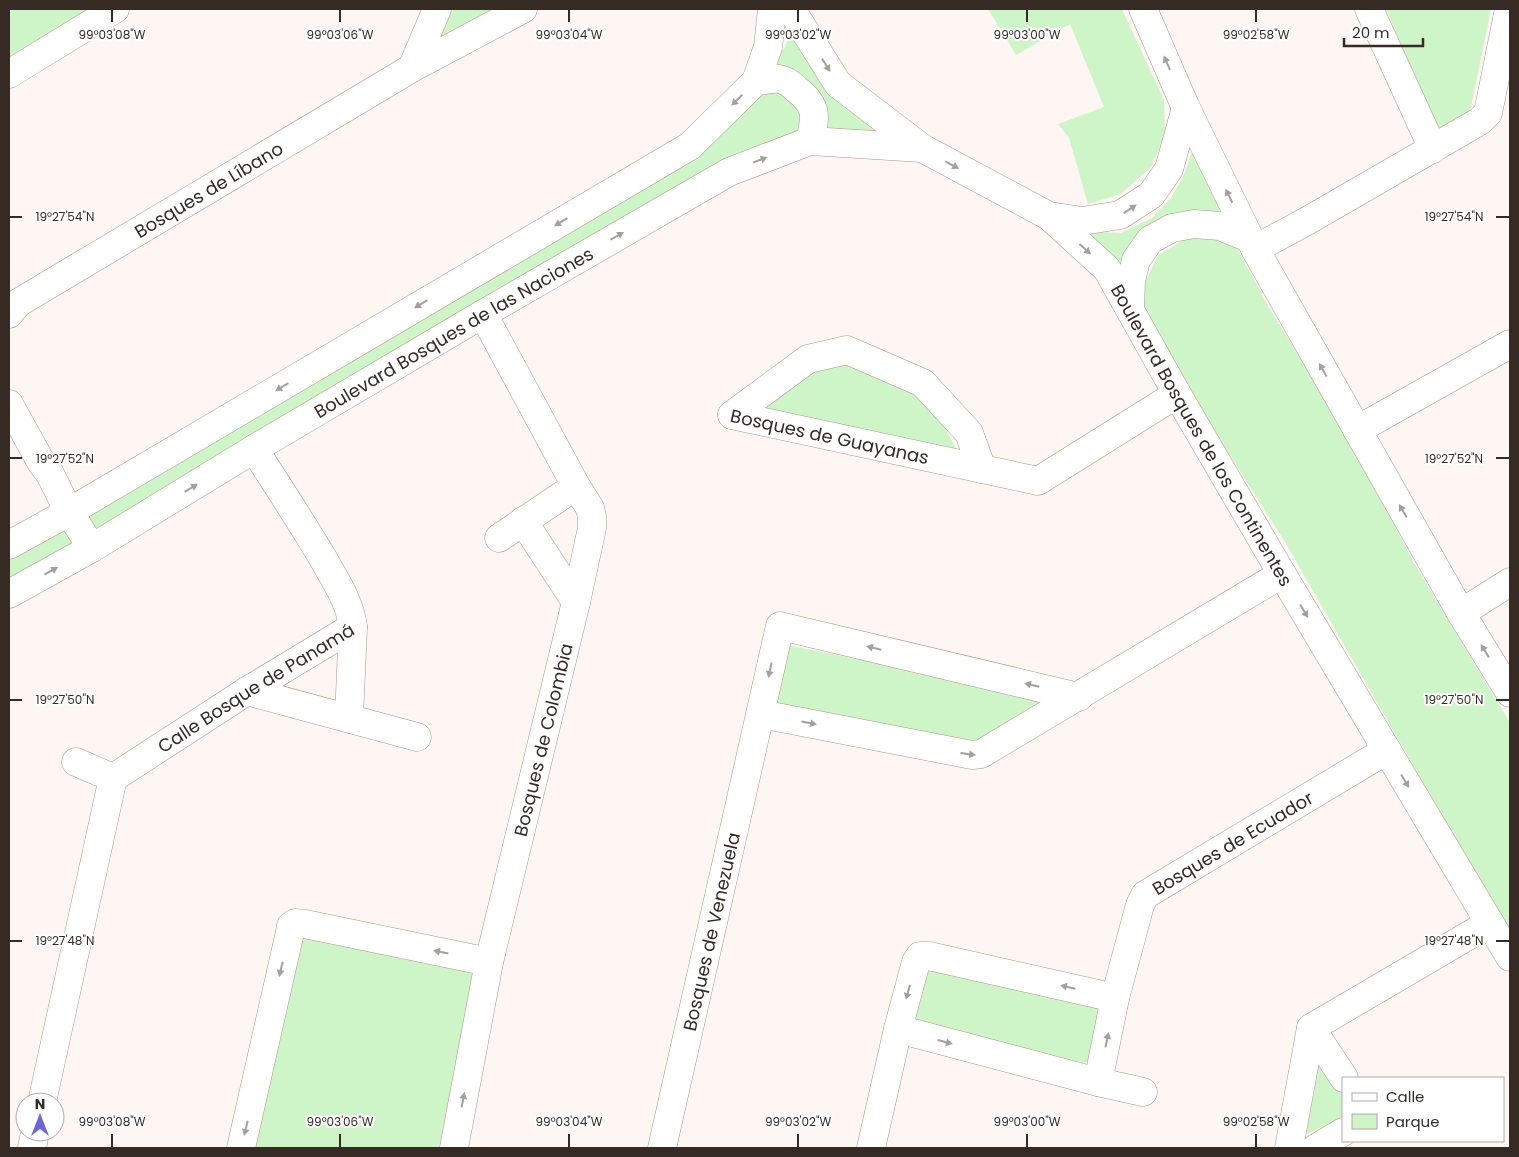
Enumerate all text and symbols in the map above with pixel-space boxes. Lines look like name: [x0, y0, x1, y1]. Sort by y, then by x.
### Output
scale bar: [1344, 15, 1423, 47]
text: 20 m: [1352, 22, 1390, 43]
text: 99°03'08"W: [79, 26, 146, 43]
text: 99°03'06"W: [307, 26, 374, 43]
text: 99°03'04"W: [536, 26, 603, 43]
text: 99°03'02"W: [765, 26, 831, 43]
text: 99°03'00"W: [994, 26, 1061, 43]
text: 99°02'58"W: [1223, 26, 1290, 43]
one-way arrow: [1162, 56, 1170, 70]
one-way arrow: [821, 58, 831, 72]
one-way arrow: [731, 94, 743, 106]
street label: Bosques de Líbano: [130, 135, 287, 243]
one-way arrow: [753, 156, 768, 163]
one-way arrow: [945, 160, 959, 169]
one-way arrow: [1225, 189, 1233, 203]
one-way arrow: [1123, 204, 1137, 213]
text: 19°27'54"N: [36, 208, 94, 225]
text: 19°27'54"N: [1425, 208, 1483, 225]
one-way arrow: [555, 217, 568, 226]
one-way arrow: [611, 232, 624, 241]
street label: Boulevard Bosques de las Naciones: [309, 241, 598, 423]
one-way arrow: [1079, 243, 1091, 255]
street label: Boulevard Bosques de los Continentes: [1105, 279, 1299, 591]
one-way arrow: [415, 300, 428, 309]
one-way arrow: [1319, 362, 1327, 377]
one-way arrow: [274, 383, 289, 391]
street label: Bosques de Guayanas: [728, 403, 931, 470]
text: 19°27'52"N: [36, 450, 94, 467]
text: 19°27'52"N: [1425, 450, 1483, 467]
one-way arrow: [185, 483, 198, 492]
one-way arrow: [1399, 504, 1407, 518]
one-way arrow: [44, 567, 59, 575]
one-way arrow: [1300, 605, 1309, 618]
street label: Calle Bosque de Panamá: [152, 617, 359, 758]
street label: Bosques de Colombia: [507, 641, 578, 839]
one-way arrow: [866, 644, 881, 652]
one-way arrow: [1480, 645, 1489, 658]
one-way arrow: [766, 662, 774, 678]
one-way arrow: [1024, 681, 1040, 689]
text: 19°27'50"N: [36, 691, 94, 708]
text: 19°27'50"N: [1425, 691, 1483, 708]
one-way arrow: [801, 719, 816, 727]
one-way arrow: [961, 750, 977, 758]
one-way arrow: [1401, 774, 1410, 787]
street label: Bosques de Ecuador: [1147, 785, 1318, 901]
street label: Bosques de Venezuela: [676, 830, 745, 1033]
text: 19°27'48"N: [36, 932, 94, 949]
text: 19°27'48"N: [1425, 932, 1483, 949]
one-way arrow: [434, 948, 449, 956]
one-way arrow: [277, 962, 285, 977]
one-way arrow: [1060, 983, 1075, 991]
one-way arrow: [904, 985, 912, 1000]
one-way arrow: [1103, 1032, 1111, 1048]
one-way arrow: [938, 1038, 953, 1046]
legend: [1342, 1077, 1504, 1142]
text: Calle: [1386, 1086, 1424, 1107]
north arrow: [15, 1092, 65, 1142]
one-way arrow: [460, 1092, 468, 1108]
text: N: [35, 1094, 45, 1114]
text: Parque: [1386, 1111, 1439, 1132]
text: 99°03'08"W: [79, 1113, 146, 1130]
text: 99°03'06"W: [307, 1113, 374, 1130]
text: 99°03'04"W: [536, 1113, 603, 1130]
text: 99°03'02"W: [765, 1113, 831, 1130]
text: 99°03'00"W: [994, 1113, 1061, 1130]
text: 99°02'58"W: [1223, 1113, 1290, 1130]
one-way arrow: [242, 1120, 250, 1136]

